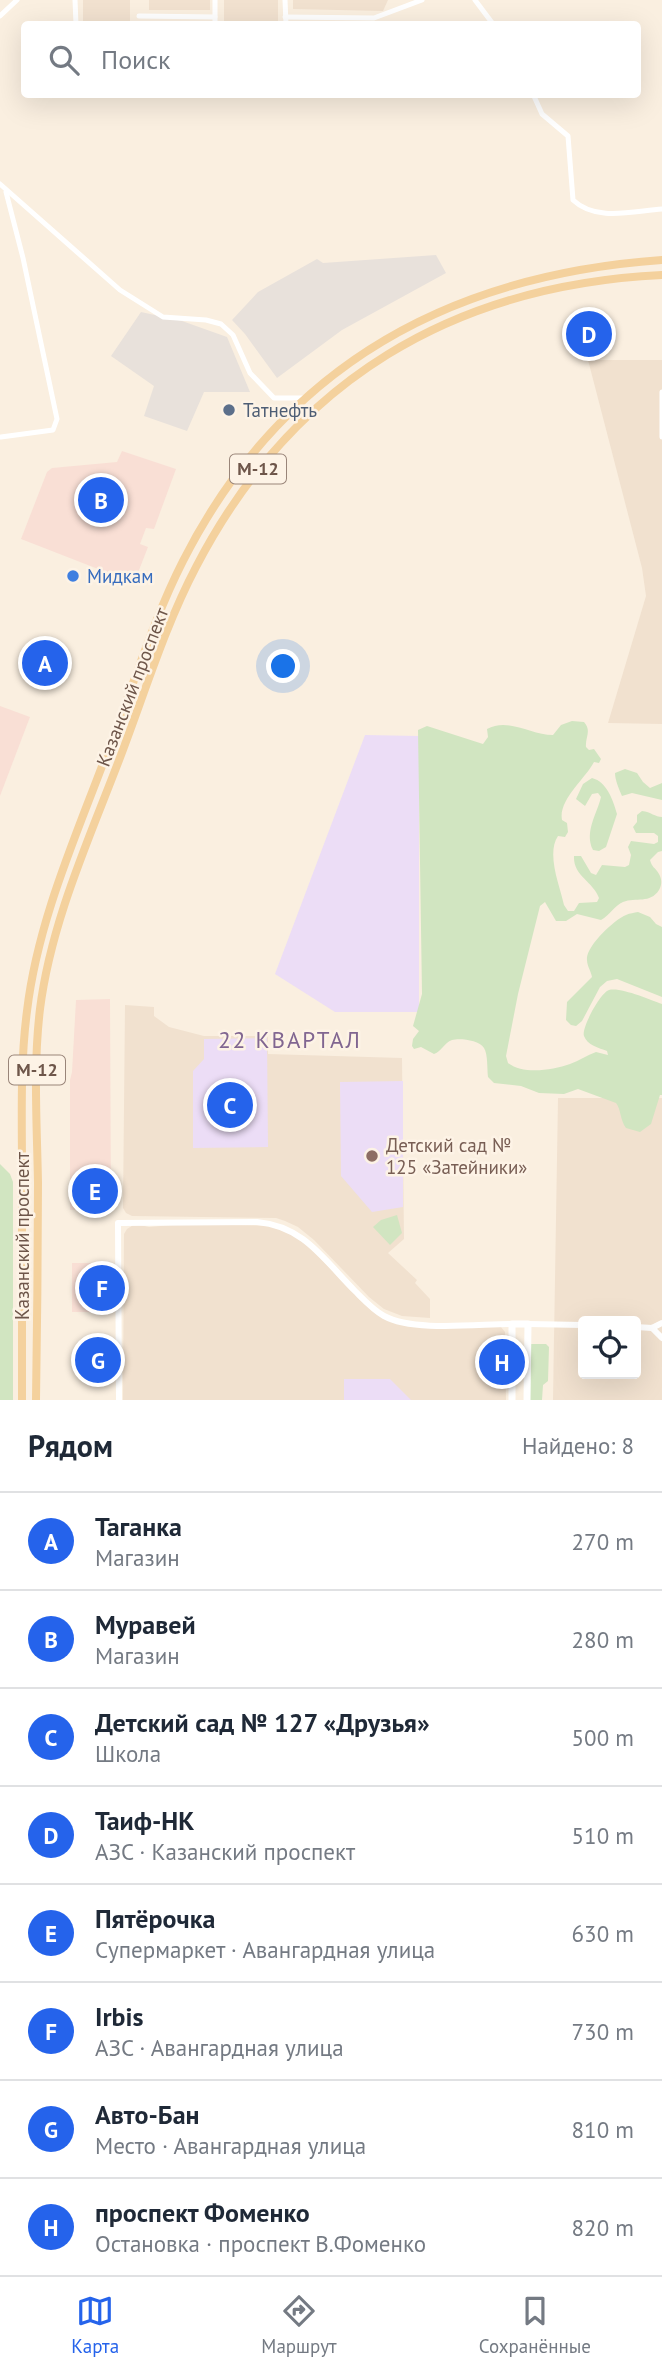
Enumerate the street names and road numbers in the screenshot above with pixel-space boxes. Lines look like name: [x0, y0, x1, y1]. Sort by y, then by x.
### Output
road number: М-12: [230, 454, 286, 484]
street label: Казанский проспект: [91, 604, 173, 770]
road number: М-12: [9, 1056, 65, 1084]
street label: Казанский проспект: [10, 1151, 34, 1320]

